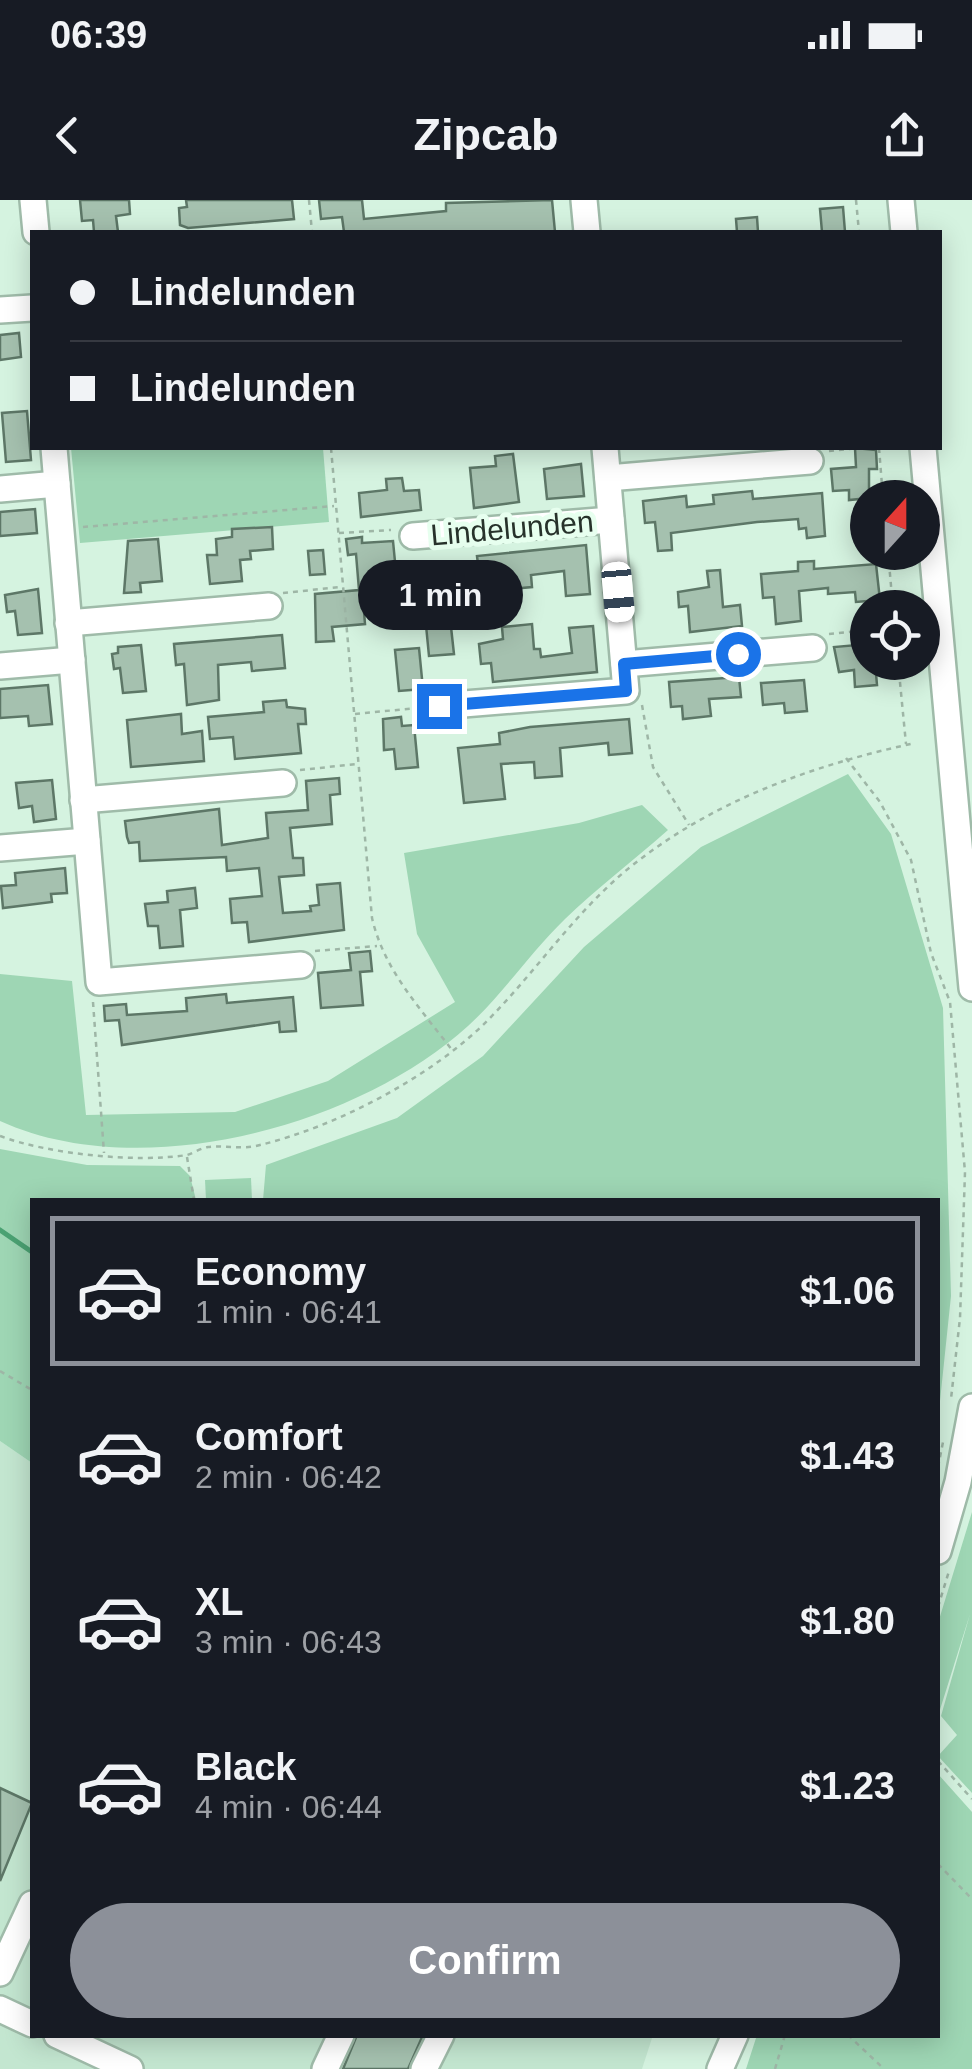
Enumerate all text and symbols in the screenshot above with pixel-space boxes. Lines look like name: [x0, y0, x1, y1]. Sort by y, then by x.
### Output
text: 06:39: [50, 14, 147, 56]
icon: back: [40, 108, 95, 163]
icon: share: [877, 108, 932, 163]
text: Zipcab: [413, 109, 559, 160]
text: Lindelunden: [130, 271, 356, 313]
text: Lindelunden: [130, 367, 356, 409]
north arrow: [850, 480, 940, 570]
map controls: [850, 480, 940, 680]
street label: Lindelunden: [429, 504, 595, 552]
callout: 1 min: [356, 561, 522, 631]
car: [600, 561, 636, 623]
text: 1 min: [399, 577, 482, 613]
button: locate: [850, 590, 940, 680]
route start: [716, 632, 761, 677]
route end: [417, 684, 462, 729]
icon: car: [75, 1246, 165, 1336]
text: Economy: [195, 1251, 366, 1293]
text: $1.06: [800, 1270, 895, 1312]
text: 1 min · 06:41: [195, 1294, 382, 1330]
icon: car: [75, 1411, 165, 1501]
text: Comfort: [195, 1416, 343, 1458]
text: $1.43: [800, 1435, 895, 1477]
text: 2 min · 06:42: [195, 1459, 382, 1495]
icon: car: [75, 1576, 165, 1666]
text: XL: [195, 1581, 244, 1623]
text: $1.80: [800, 1600, 895, 1642]
text: 3 min · 06:43: [195, 1624, 382, 1660]
icon: car: [75, 1741, 165, 1831]
text: Black: [195, 1746, 296, 1788]
text: $1.23: [800, 1765, 895, 1807]
text: 4 min · 06:44: [195, 1789, 382, 1825]
button: Confirm: [70, 1903, 900, 2018]

